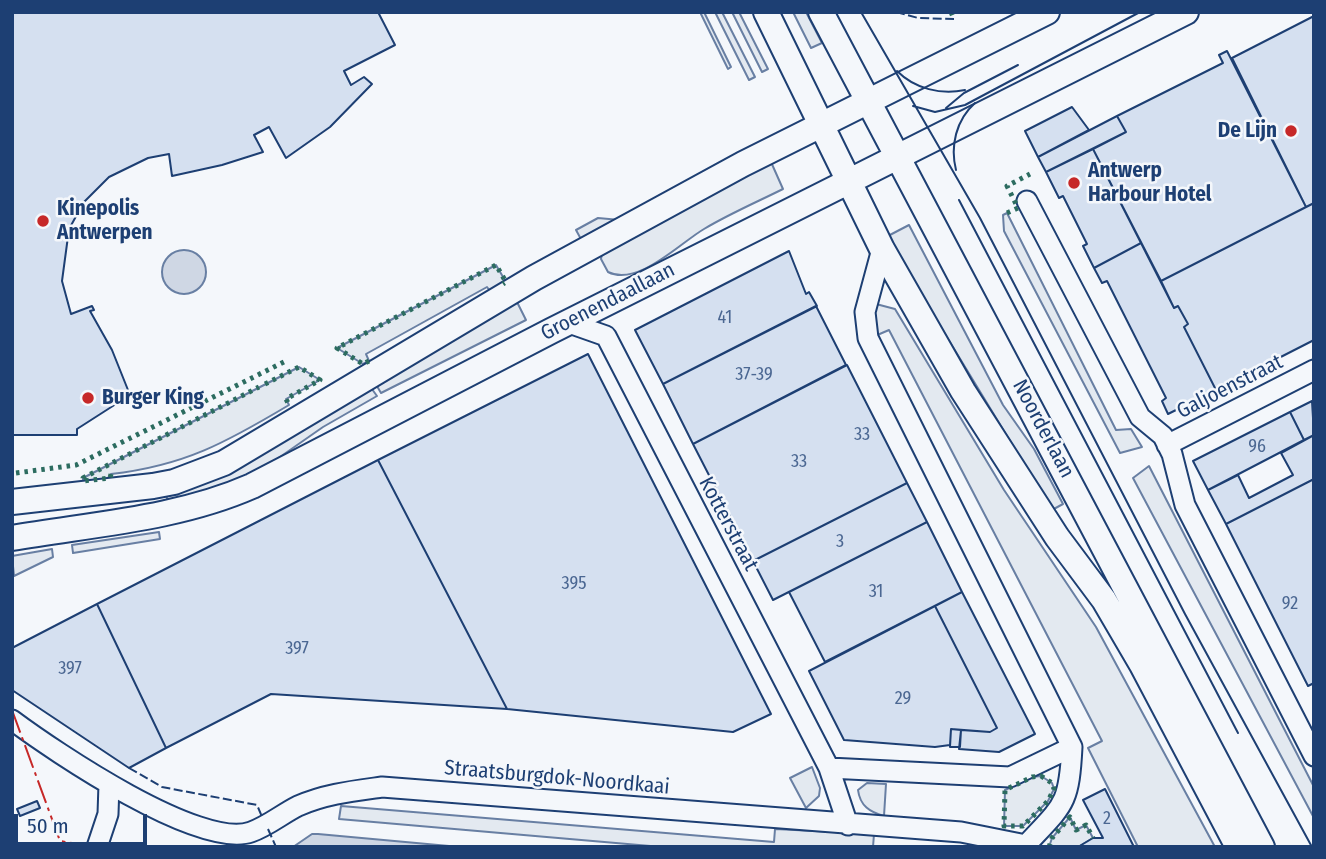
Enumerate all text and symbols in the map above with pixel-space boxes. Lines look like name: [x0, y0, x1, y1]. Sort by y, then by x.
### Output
place label: De Lijn: [1218, 118, 1277, 144]
marker: De Lijn: [1283, 123, 1299, 139]
place label: Antwerp Harbour Hotel: [1088, 158, 1212, 208]
marker: Antwerp Harbour Hotel: [1066, 175, 1082, 191]
place label: Kinepolis Antwerpen: [57, 196, 153, 246]
marker: Kinepolis Antwerpen: [35, 213, 51, 229]
street label: Groenendaallaan: [537, 257, 679, 347]
house number: 41: [718, 307, 732, 329]
street label: Galjoenstraat: [1173, 350, 1287, 424]
house number: 37-39: [735, 364, 773, 386]
street label: Noorderlaan: [1007, 376, 1079, 482]
place label: Burger King: [102, 385, 204, 411]
marker: Burger King: [80, 390, 96, 406]
house number: 33: [854, 424, 870, 446]
house number: 96: [1248, 436, 1266, 458]
house number: 33: [791, 451, 807, 473]
street label: Kotterstraat: [693, 473, 763, 575]
house number: 3: [836, 531, 844, 553]
house number: 395: [562, 573, 586, 595]
house number: 31: [869, 581, 883, 603]
house number: 92: [1282, 593, 1298, 615]
house number: 397: [285, 638, 309, 660]
house number: 397: [58, 658, 82, 680]
house number: 29: [895, 688, 911, 710]
street label: Straatsburgdok-Noordkaai: [443, 756, 671, 800]
scale bar: [18, 800, 150, 844]
house number: 2: [1103, 808, 1111, 830]
text: 50 m: [27, 813, 69, 839]

